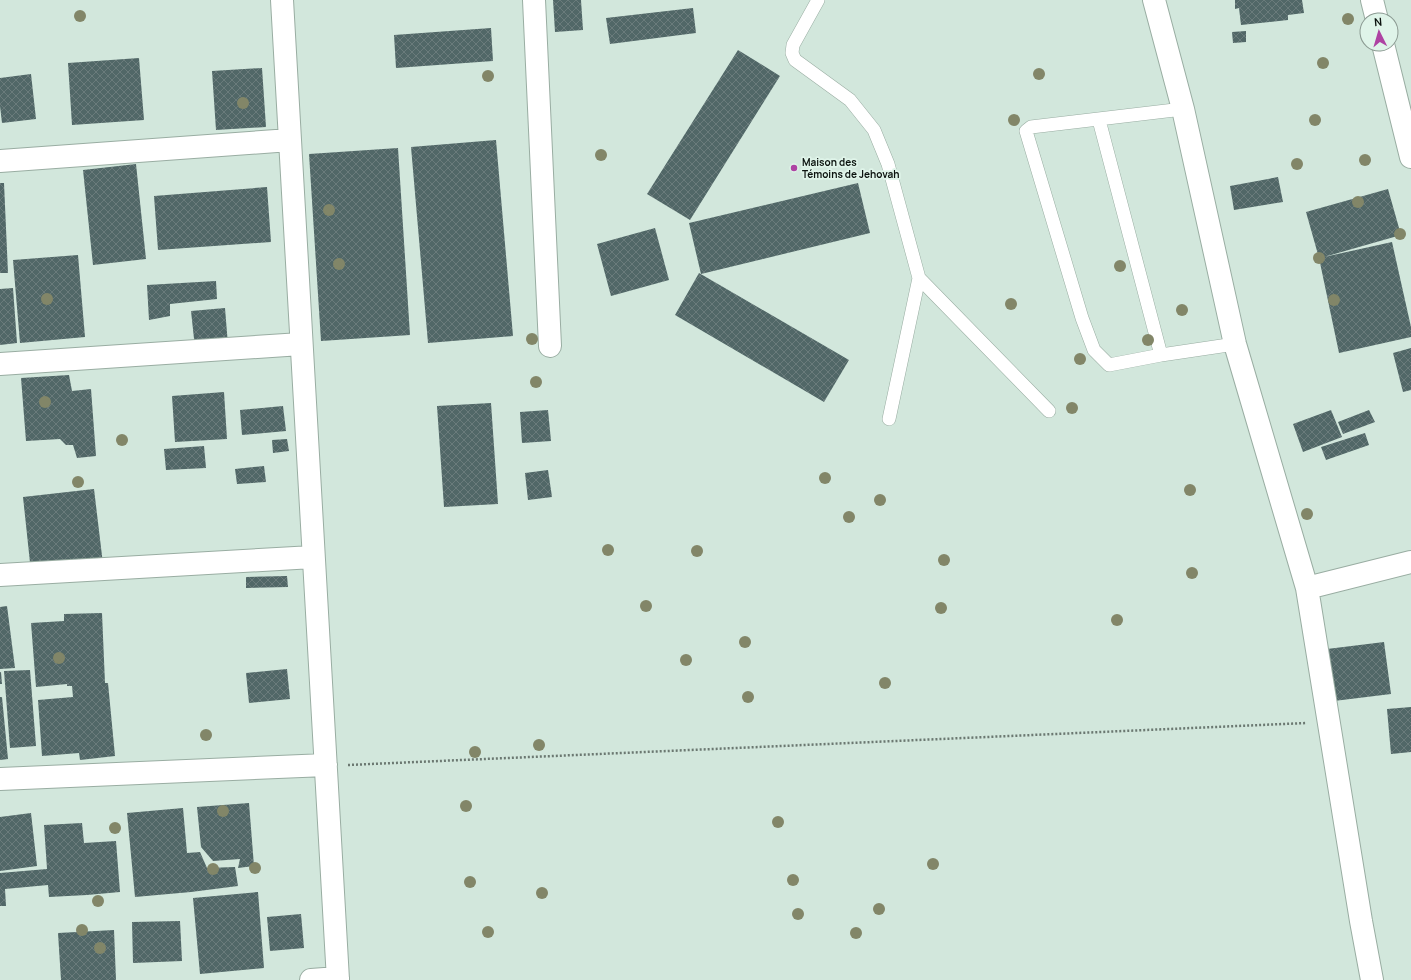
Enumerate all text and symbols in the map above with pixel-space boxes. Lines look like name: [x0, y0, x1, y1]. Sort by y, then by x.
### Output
north arrow: [1359, 12, 1399, 52]
text: N: [1373, 14, 1383, 29]
place label: Maison des Témoins de Jehovah: [802, 155, 900, 181]
marker: Maison des Témoins de Jehovah: [789, 163, 799, 173]

